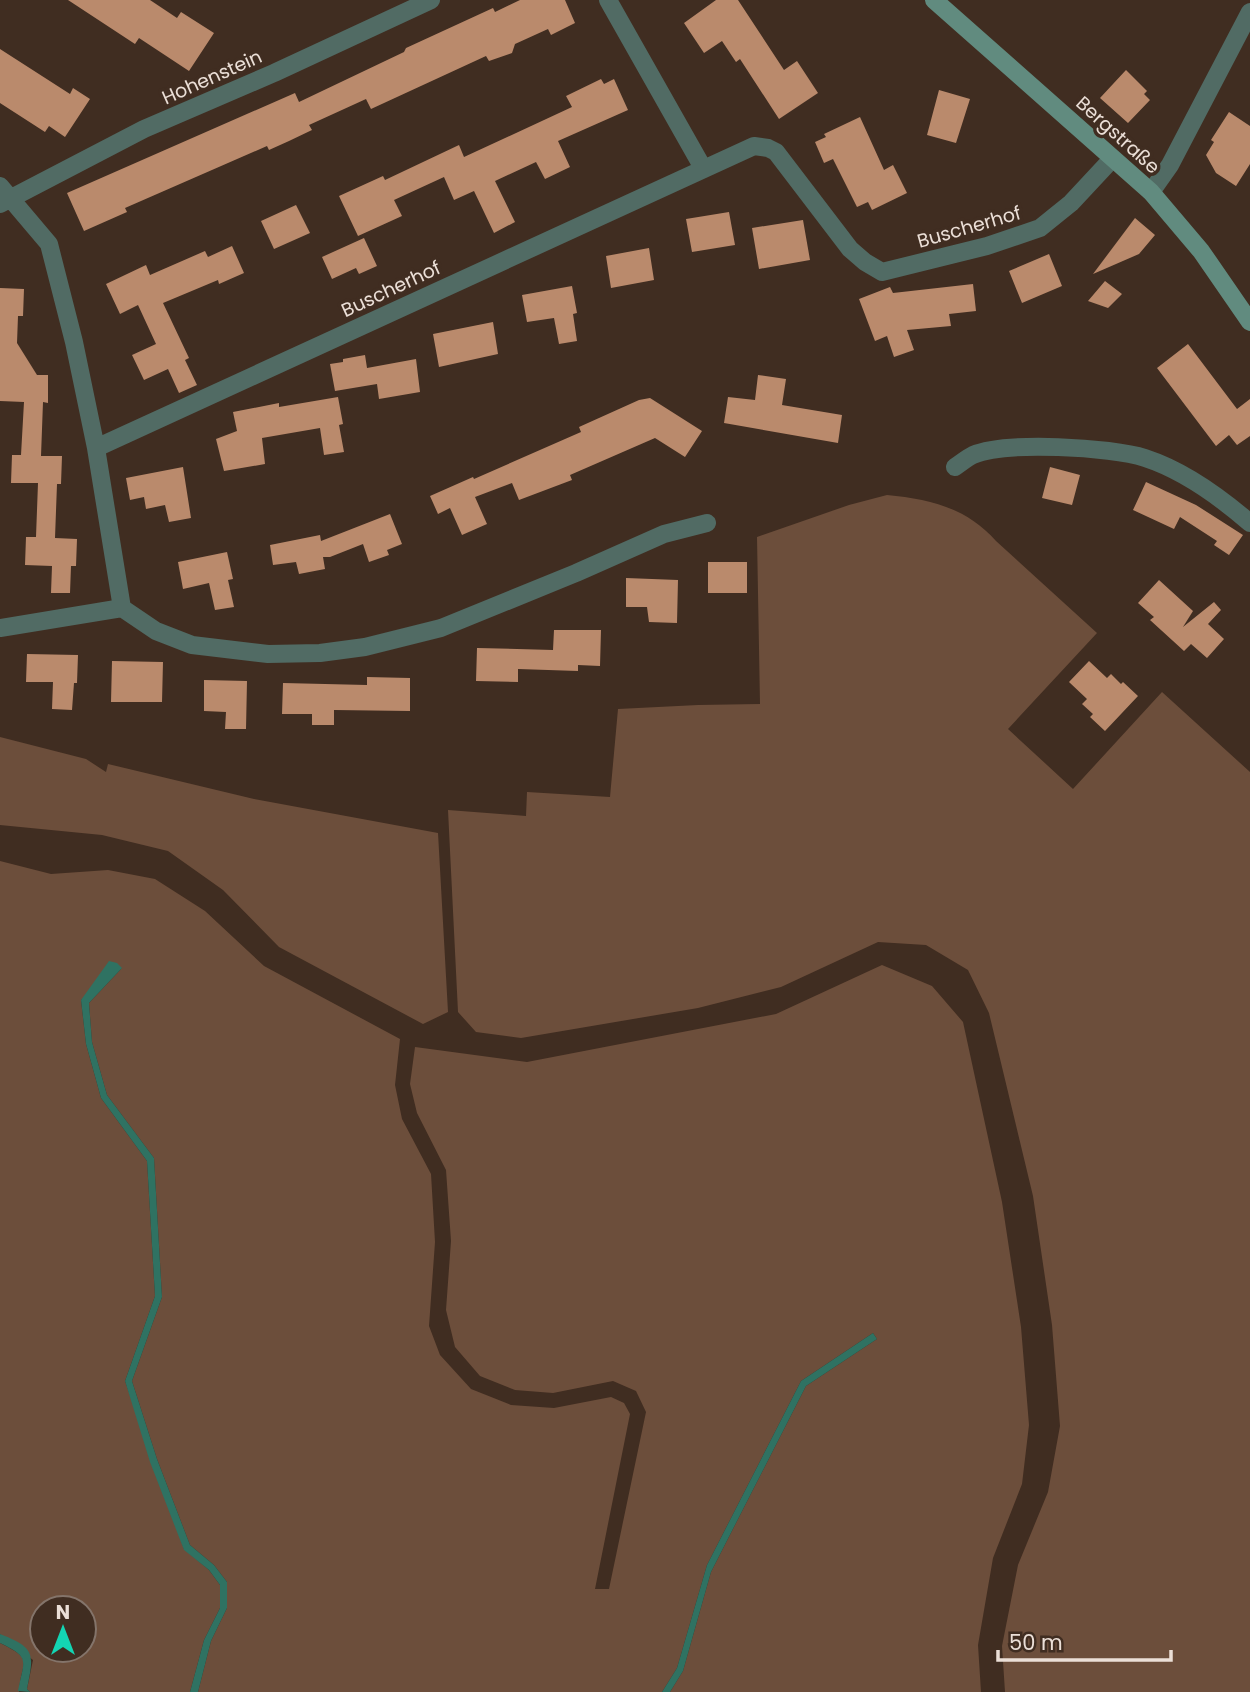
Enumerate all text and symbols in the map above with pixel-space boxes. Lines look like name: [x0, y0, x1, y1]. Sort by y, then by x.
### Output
street label: Hohenstein: [158, 43, 266, 111]
street label: Bergstraße: [1070, 90, 1166, 180]
street label: Buscherhof: [914, 199, 1024, 255]
street label: Buscherhof: [337, 254, 445, 324]
north arrow: [28, 1594, 98, 1664]
text: N: [56, 1599, 70, 1626]
scale bar: [998, 1618, 1171, 1662]
text: 50 m: [1009, 1628, 1063, 1657]

